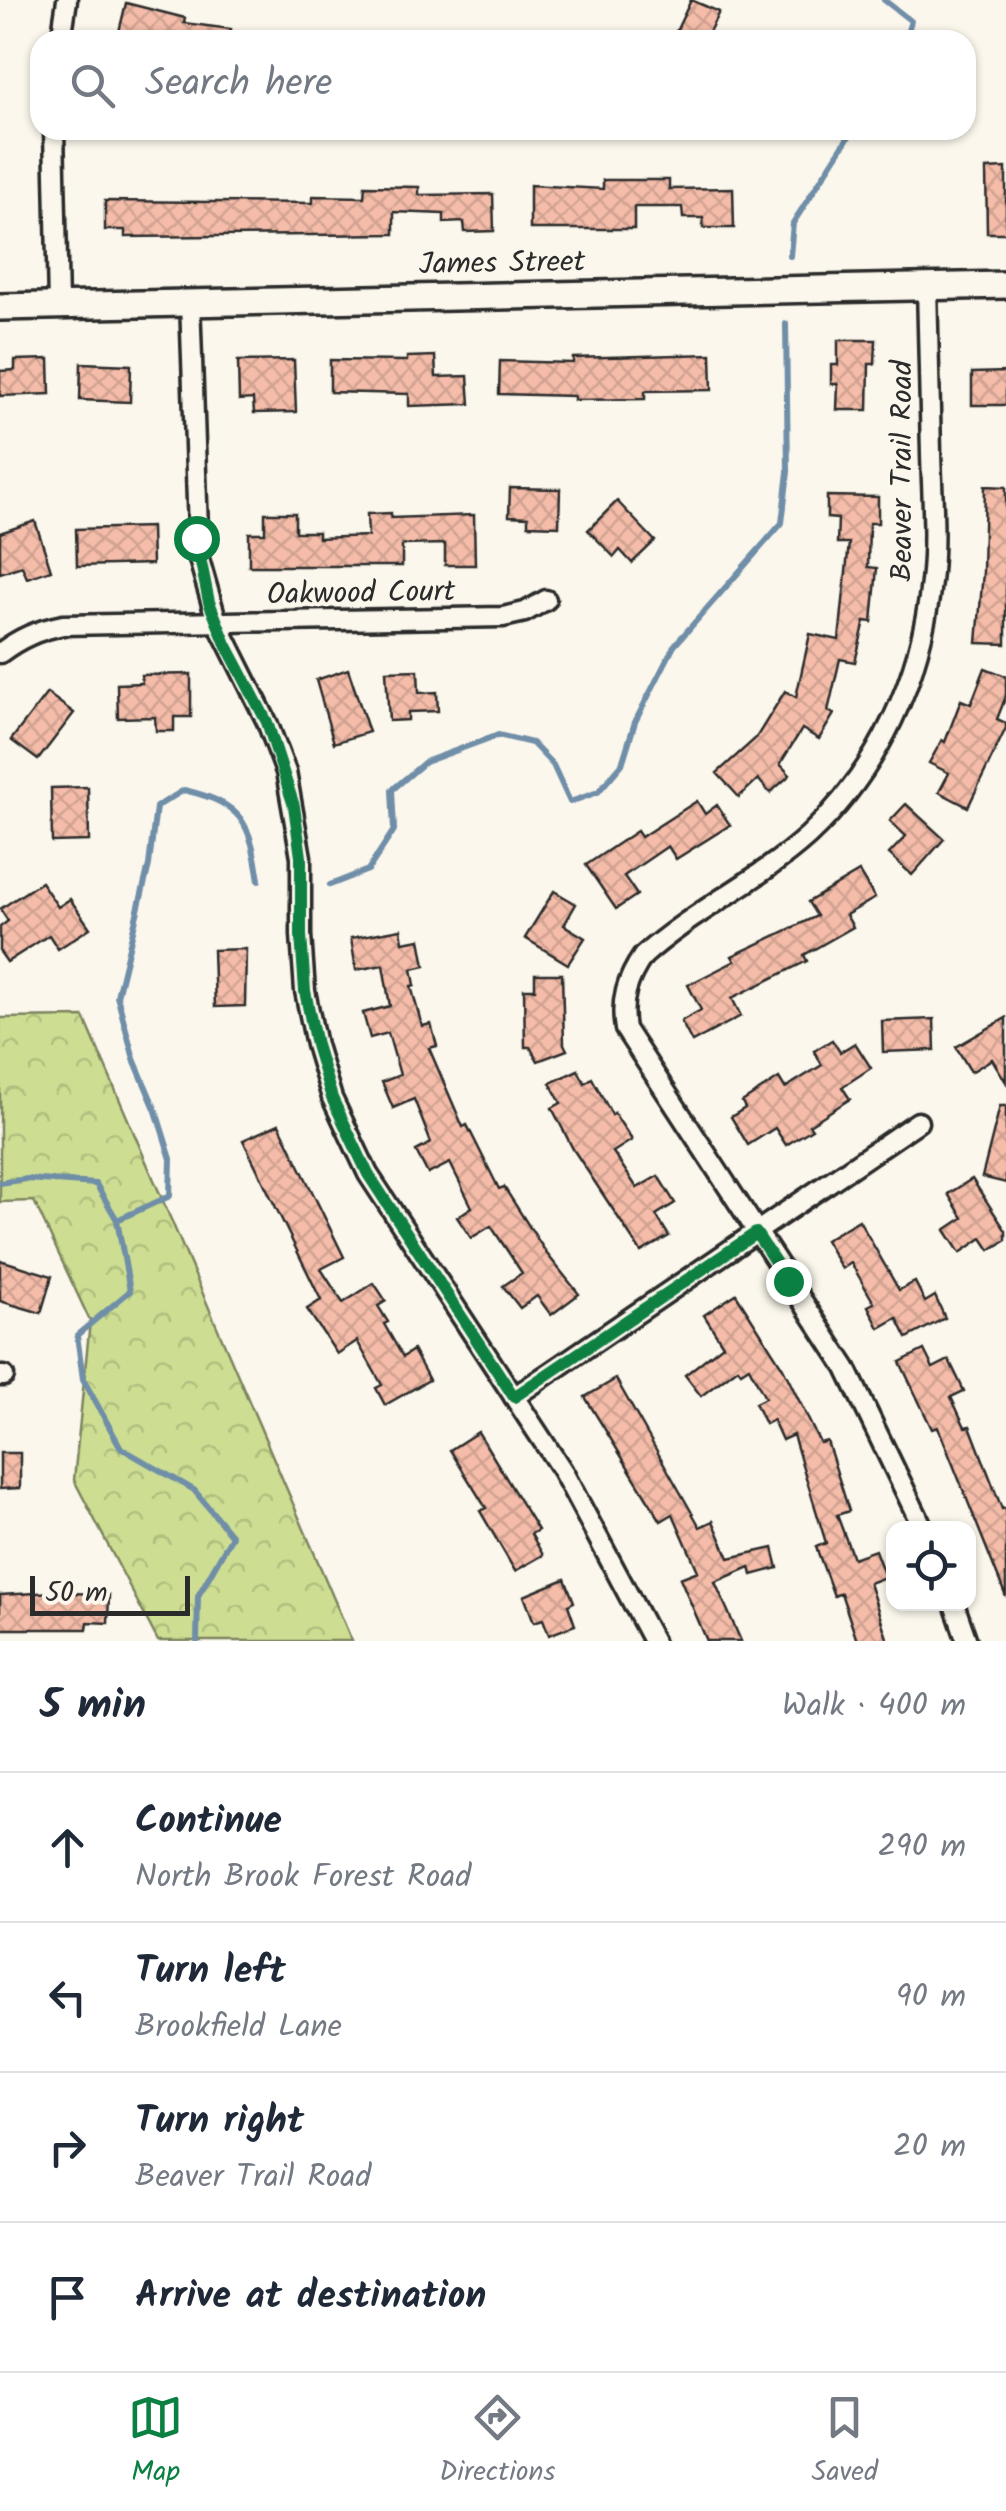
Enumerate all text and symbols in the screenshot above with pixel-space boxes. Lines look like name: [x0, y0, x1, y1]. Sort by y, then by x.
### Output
search box: [30, 30, 976, 140]
text: Search here: [145, 55, 332, 115]
icon: search: [65, 58, 120, 113]
street label: James Street: [418, 239, 586, 289]
street label: Beaver Trail Road: [879, 359, 927, 582]
route start: [174, 516, 220, 562]
street label: Oakwood Court: [266, 568, 456, 620]
route end: [766, 1259, 812, 1305]
map controls: [886, 1521, 976, 1611]
button: locate: [886, 1521, 976, 1611]
scale bar: [30, 1571, 190, 1616]
text: 50 m: [45, 1571, 108, 1616]
text: 5 min: [40, 1673, 146, 1740]
text: Walk · 400 m: [782, 1681, 966, 1732]
text: Continue: [135, 1792, 282, 1852]
icon: ahead: [40, 1820, 95, 1875]
text: 290 m: [877, 1822, 966, 1873]
text: North Brook Forest Road: [135, 1852, 471, 1903]
text: Turn left: [135, 1942, 286, 2002]
icon: left: [40, 1970, 95, 2025]
text: 90 m: [896, 1972, 966, 2023]
text: Brookfield Lane: [135, 2002, 342, 2053]
text: Turn right: [135, 2092, 304, 2152]
icon: right: [40, 2120, 95, 2175]
text: 20 m: [893, 2122, 966, 2173]
text: Beaver Trail Road: [135, 2152, 371, 2203]
text: Arrive at destination: [135, 2267, 486, 2327]
icon: arrive: [40, 2270, 95, 2325]
tab: Map: [128, 2390, 183, 2495]
tab: Directions: [439, 2390, 555, 2495]
tab: Saved: [812, 2390, 878, 2495]

